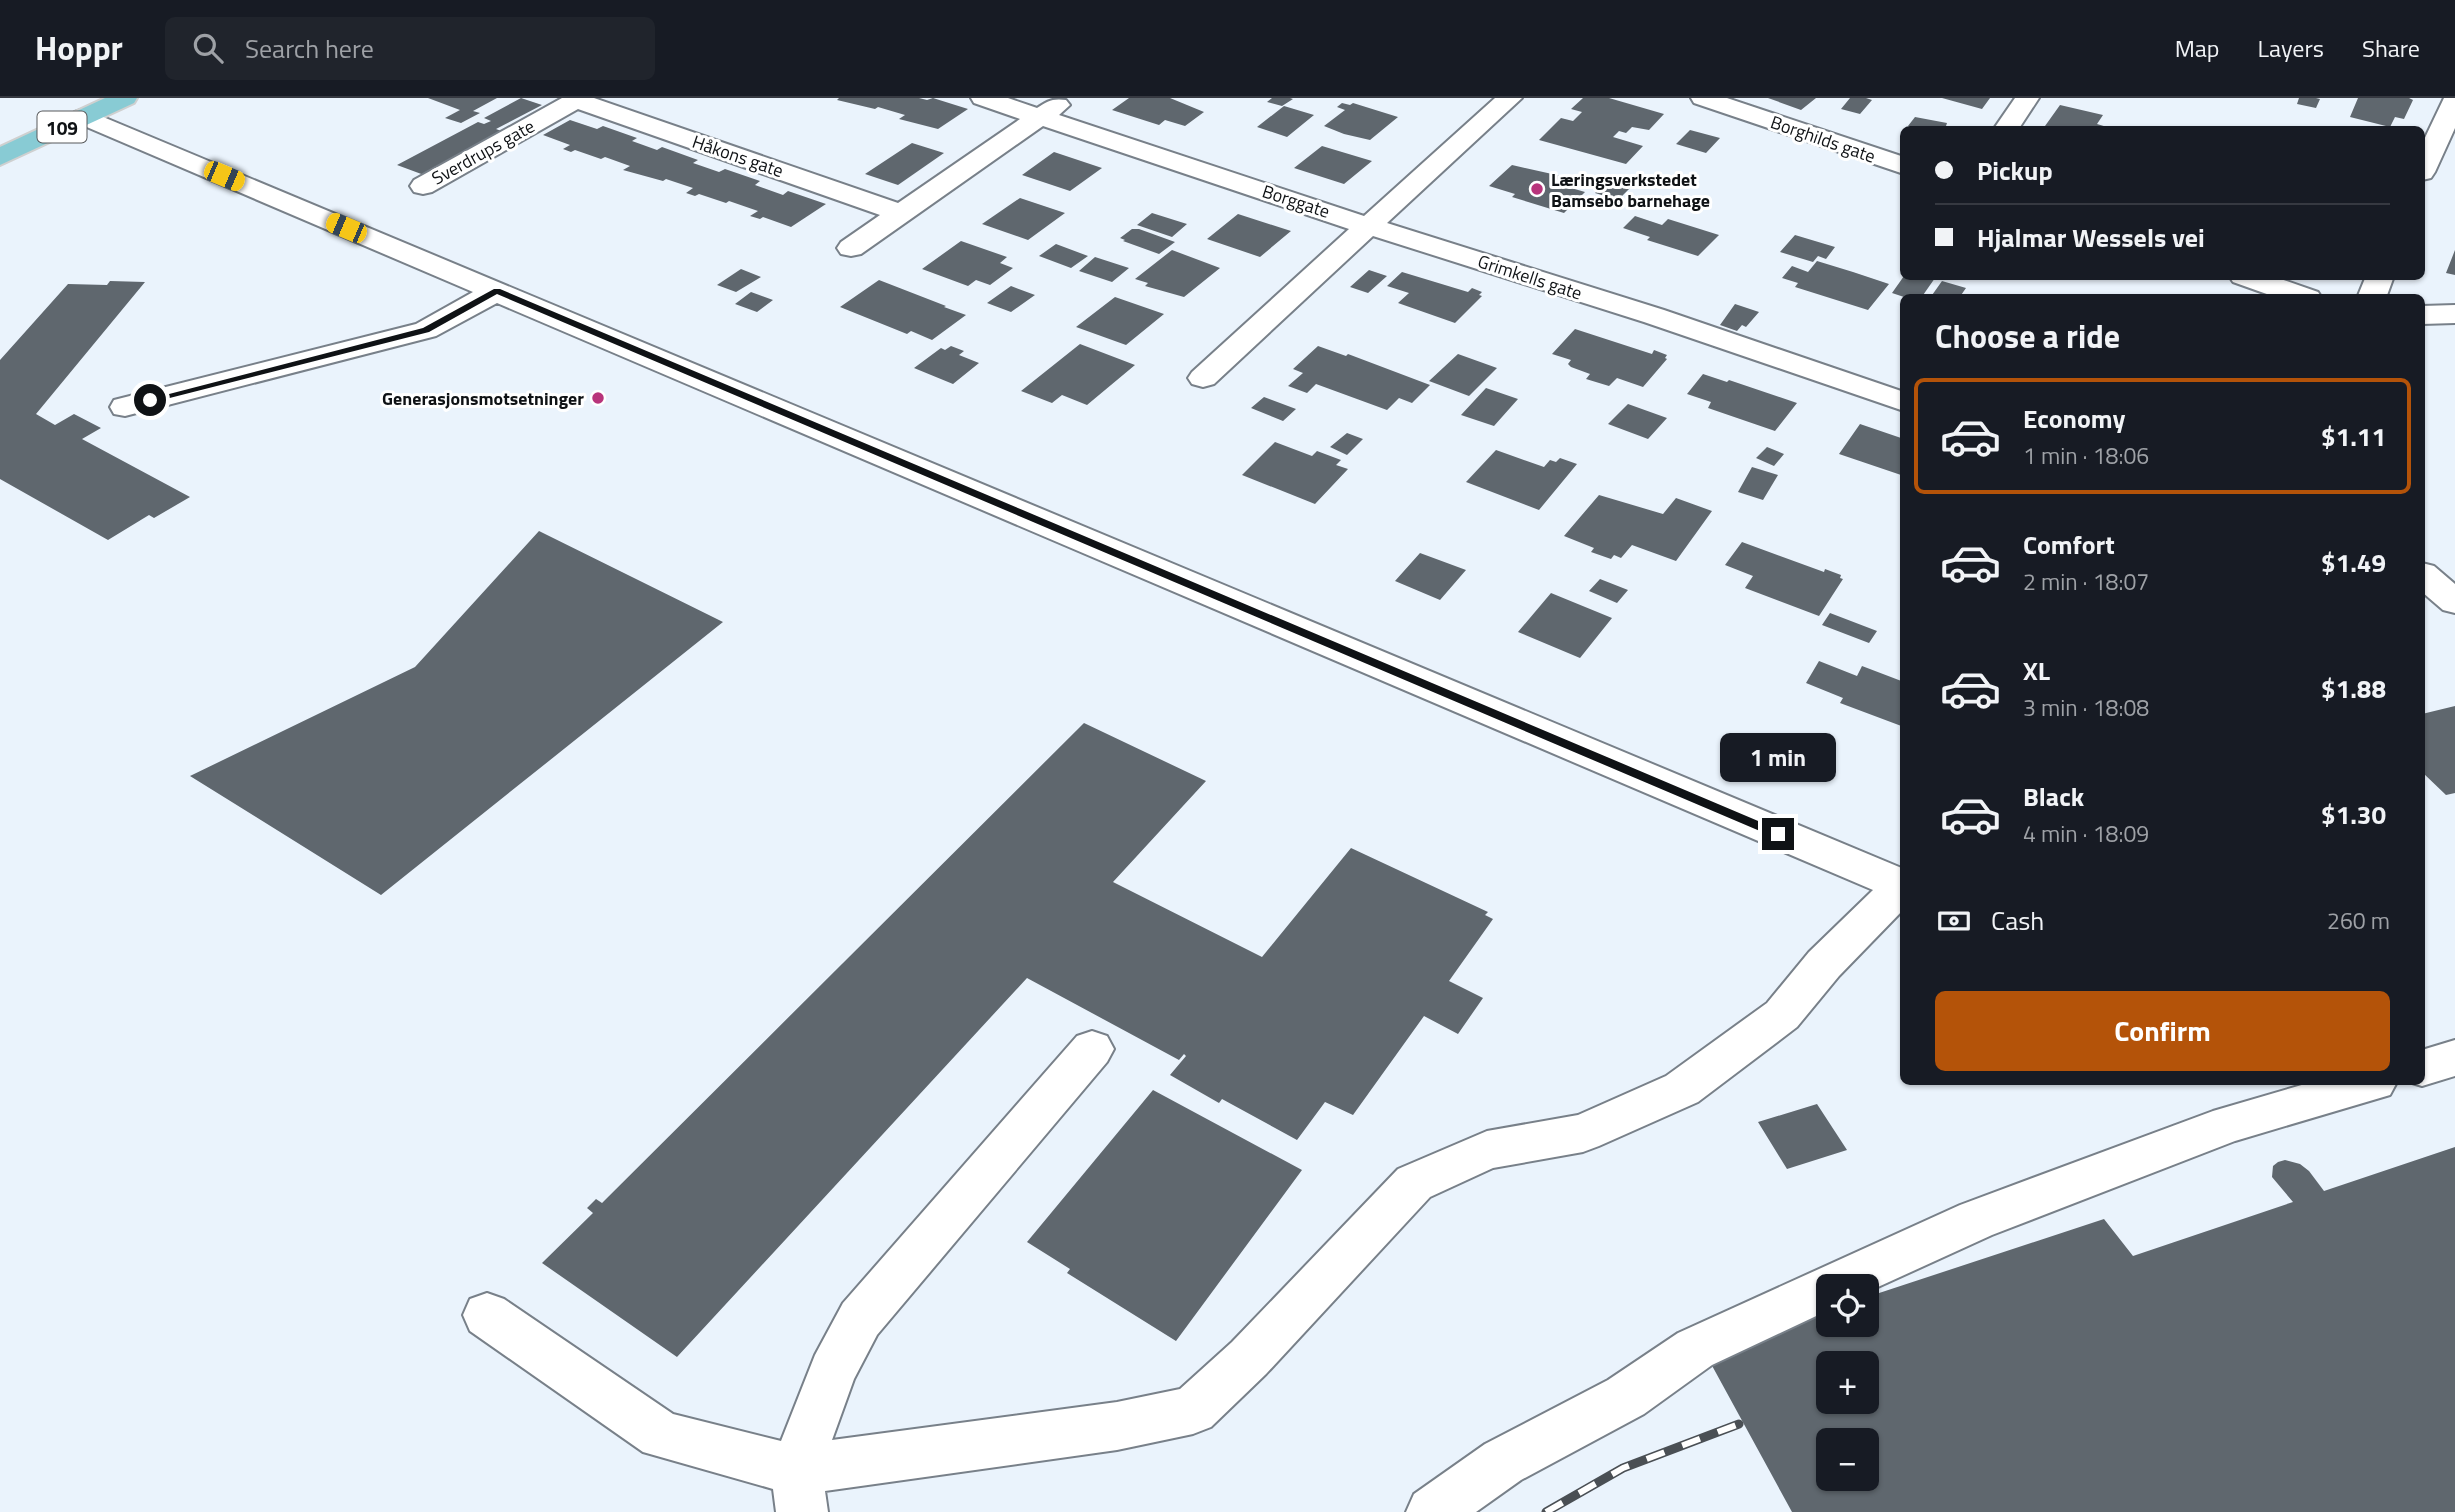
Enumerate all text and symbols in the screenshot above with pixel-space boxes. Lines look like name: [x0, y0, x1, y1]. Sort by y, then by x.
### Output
search box: [165, 17, 655, 80]
text: Hoppr: [35, 23, 123, 73]
icon: search: [189, 29, 227, 67]
text: Search here: [245, 29, 374, 68]
text: Map: [2175, 30, 2220, 66]
text: Layers: [2258, 30, 2324, 66]
text: Share: [2362, 30, 2420, 66]
street label: Borghilds gate: [1767, 108, 1879, 170]
road number: 109: [38, 112, 86, 142]
street label: Sverdrups gate: [427, 113, 539, 191]
street label: Håkons gate: [689, 128, 787, 184]
text: Pickup: [1977, 151, 2053, 190]
car: [201, 158, 248, 194]
place label: Læringsverkstedet Bamsebo barnehage: [1551, 166, 1710, 214]
street label: Borggate: [1259, 177, 1333, 225]
marker: Læringsverkstedet Bamsebo barnehage: [1529, 181, 1545, 197]
car: [323, 210, 370, 246]
text: Hjalmar Wessels vei: [1977, 218, 2205, 257]
street label: Grimkells gate: [1474, 247, 1586, 307]
text: Choose a ride: [1935, 312, 2120, 360]
route start: [134, 384, 166, 416]
place label: Generasjonsmotsetninger: [382, 385, 584, 412]
marker: Generasjonsmotsetninger: [590, 390, 606, 406]
text: Economy: [2023, 399, 2125, 438]
icon: car: [1939, 405, 2002, 468]
text: $1.11: [2321, 417, 2386, 456]
text: 1 min · 18:06: [2023, 438, 2149, 473]
text: Comfort: [2023, 525, 2115, 564]
icon: car: [1939, 531, 2002, 594]
text: $1.49: [2321, 543, 2386, 582]
text: 2 min · 18:07: [2023, 564, 2149, 599]
text: XL: [2023, 651, 2050, 690]
icon: car: [1939, 657, 2002, 720]
text: $1.88: [2321, 669, 2386, 708]
text: 3 min · 18:08: [2023, 690, 2149, 725]
callout: 1 min: [1720, 732, 1836, 782]
text: 1 min: [1750, 740, 1806, 775]
text: Black: [2023, 777, 2084, 816]
icon: car: [1939, 783, 2002, 846]
text: $1.30: [2321, 795, 2386, 834]
text: 4 min · 18:09: [2023, 816, 2149, 851]
route end: [1762, 818, 1794, 850]
text: Cash: [1991, 901, 2044, 940]
icon: cash: [1935, 902, 1973, 940]
text: 260 m: [2327, 903, 2390, 938]
button: Confirm: [1935, 991, 2390, 1071]
map controls: [1816, 1274, 1879, 1491]
button: locate: [1816, 1274, 1879, 1337]
button: +: [1816, 1351, 1879, 1414]
button: −: [1816, 1428, 1879, 1491]

